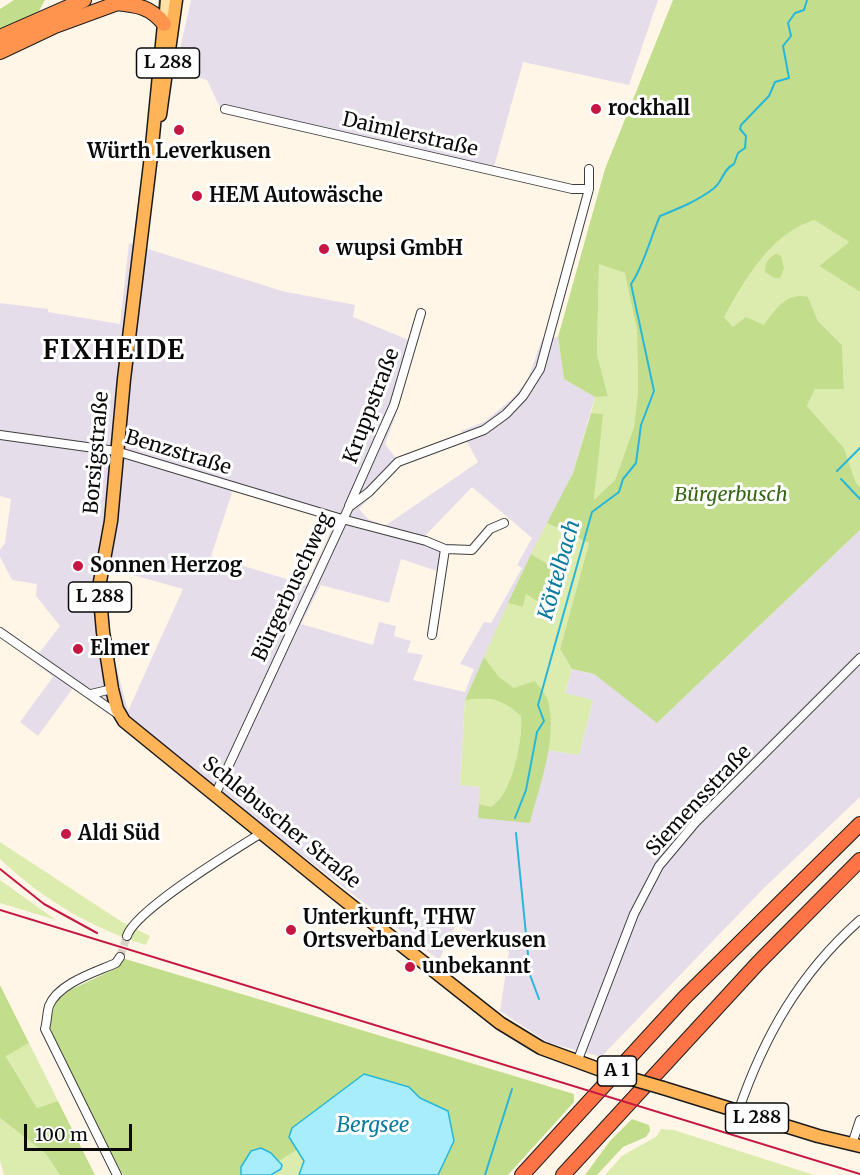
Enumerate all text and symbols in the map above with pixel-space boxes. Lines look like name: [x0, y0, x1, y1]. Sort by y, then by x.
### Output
road number: L 288: [136, 48, 200, 78]
place label: rockhall: [608, 97, 690, 121]
marker: rockhall: [589, 102, 603, 116]
street label: Daimlerstraße: [340, 108, 480, 162]
marker: Würth Leverkusen: [172, 123, 186, 137]
place label: Würth Leverkusen: [87, 140, 271, 164]
place label: HEM Autowäsche: [209, 184, 383, 208]
marker: HEM Autowäsche: [190, 189, 204, 203]
place label: wupsi GmbH: [336, 237, 463, 261]
marker: wupsi GmbH: [317, 242, 331, 256]
district label: FIXHEIDE: [43, 336, 185, 368]
street label: Kruppstraße: [339, 345, 405, 467]
street label: Borsigstraße: [80, 391, 114, 515]
street label: Benzstraße: [122, 426, 234, 480]
park label: Bürgerbusch: [674, 483, 788, 507]
street label: Bürgerbuschweg: [248, 509, 338, 665]
water label: Köttelbach: [534, 517, 586, 623]
place label: Sonnen Herzog: [90, 554, 242, 578]
marker: Sonnen Herzog: [71, 559, 85, 573]
road number: L 288: [68, 582, 132, 612]
place label: Elmer: [90, 637, 150, 661]
marker: Elmer: [71, 642, 85, 656]
street label: Siemensstraße: [642, 741, 756, 861]
street label: Schlebuscher Straße: [197, 752, 365, 894]
place label: Aldi Süd: [78, 822, 160, 846]
marker: Aldi Süd: [59, 827, 73, 841]
place label: Unterkunft, THW Ortsverband Leverkusen: [303, 906, 546, 953]
marker: Unterkunft, THW Ortsverband Leverkusen: [284, 923, 298, 937]
place label: unbekannt: [422, 955, 531, 979]
marker: unbekannt: [403, 960, 417, 974]
road number: A 1: [598, 1056, 636, 1086]
road number: L 288: [726, 1103, 789, 1133]
scale bar: [27, 1112, 135, 1150]
water label: Bergsee: [336, 1113, 410, 1139]
text: 100 m: [35, 1123, 88, 1146]

